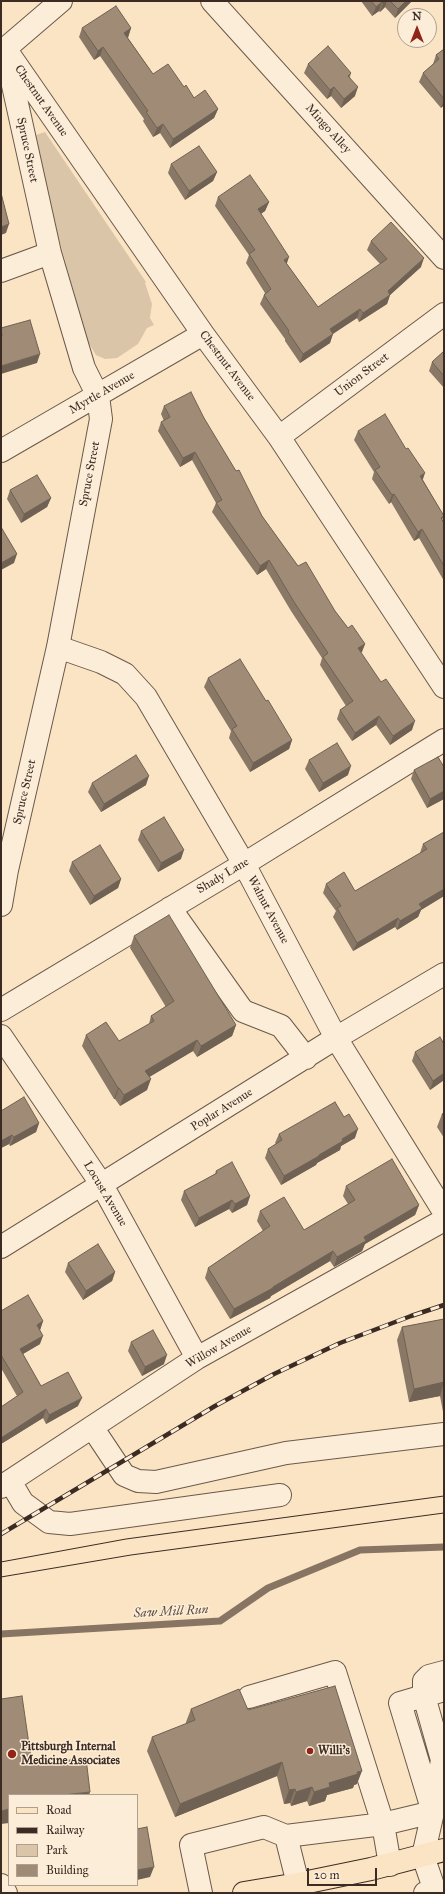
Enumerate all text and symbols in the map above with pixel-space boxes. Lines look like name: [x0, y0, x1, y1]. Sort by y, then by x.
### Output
north arrow: [397, 8, 437, 48]
text: N: [412, 10, 422, 23]
street label: Chestnut Avenue: [11, 62, 71, 140]
street label: Mingo Alley: [302, 101, 354, 157]
street label: Spruce Street: [13, 116, 41, 184]
street label: Chestnut Avenue: [196, 328, 258, 404]
street label: Union Street: [332, 350, 392, 400]
street label: Myrtle Avenue: [67, 368, 137, 418]
street label: Spruce Street: [77, 440, 103, 508]
street label: Spruce Street: [11, 758, 39, 826]
street label: Shady Lane: [194, 855, 252, 897]
street label: Walnut Avenue: [244, 874, 292, 946]
street label: Poplar Avenue: [188, 1085, 256, 1135]
street label: Locust Avenue: [80, 1159, 130, 1229]
street label: Willow Avenue: [183, 1322, 255, 1372]
water label: Saw Mill Run: [133, 1602, 209, 1622]
place label: Pittsburgh Internal Medicine Associates: [21, 1740, 120, 1768]
place label: Willi's: [318, 1744, 350, 1758]
marker: Willi's: [305, 1746, 315, 1756]
marker: Pittsburgh Internal Medicine Associates: [6, 1748, 18, 1760]
legend: [8, 1794, 138, 1886]
text: Road: [46, 1803, 72, 1817]
text: Railway: [46, 1823, 84, 1837]
text: Park: [46, 1843, 68, 1857]
scale bar: [309, 1860, 379, 1886]
text: Building: [46, 1863, 88, 1877]
text: 20 m: [314, 1868, 340, 1882]

